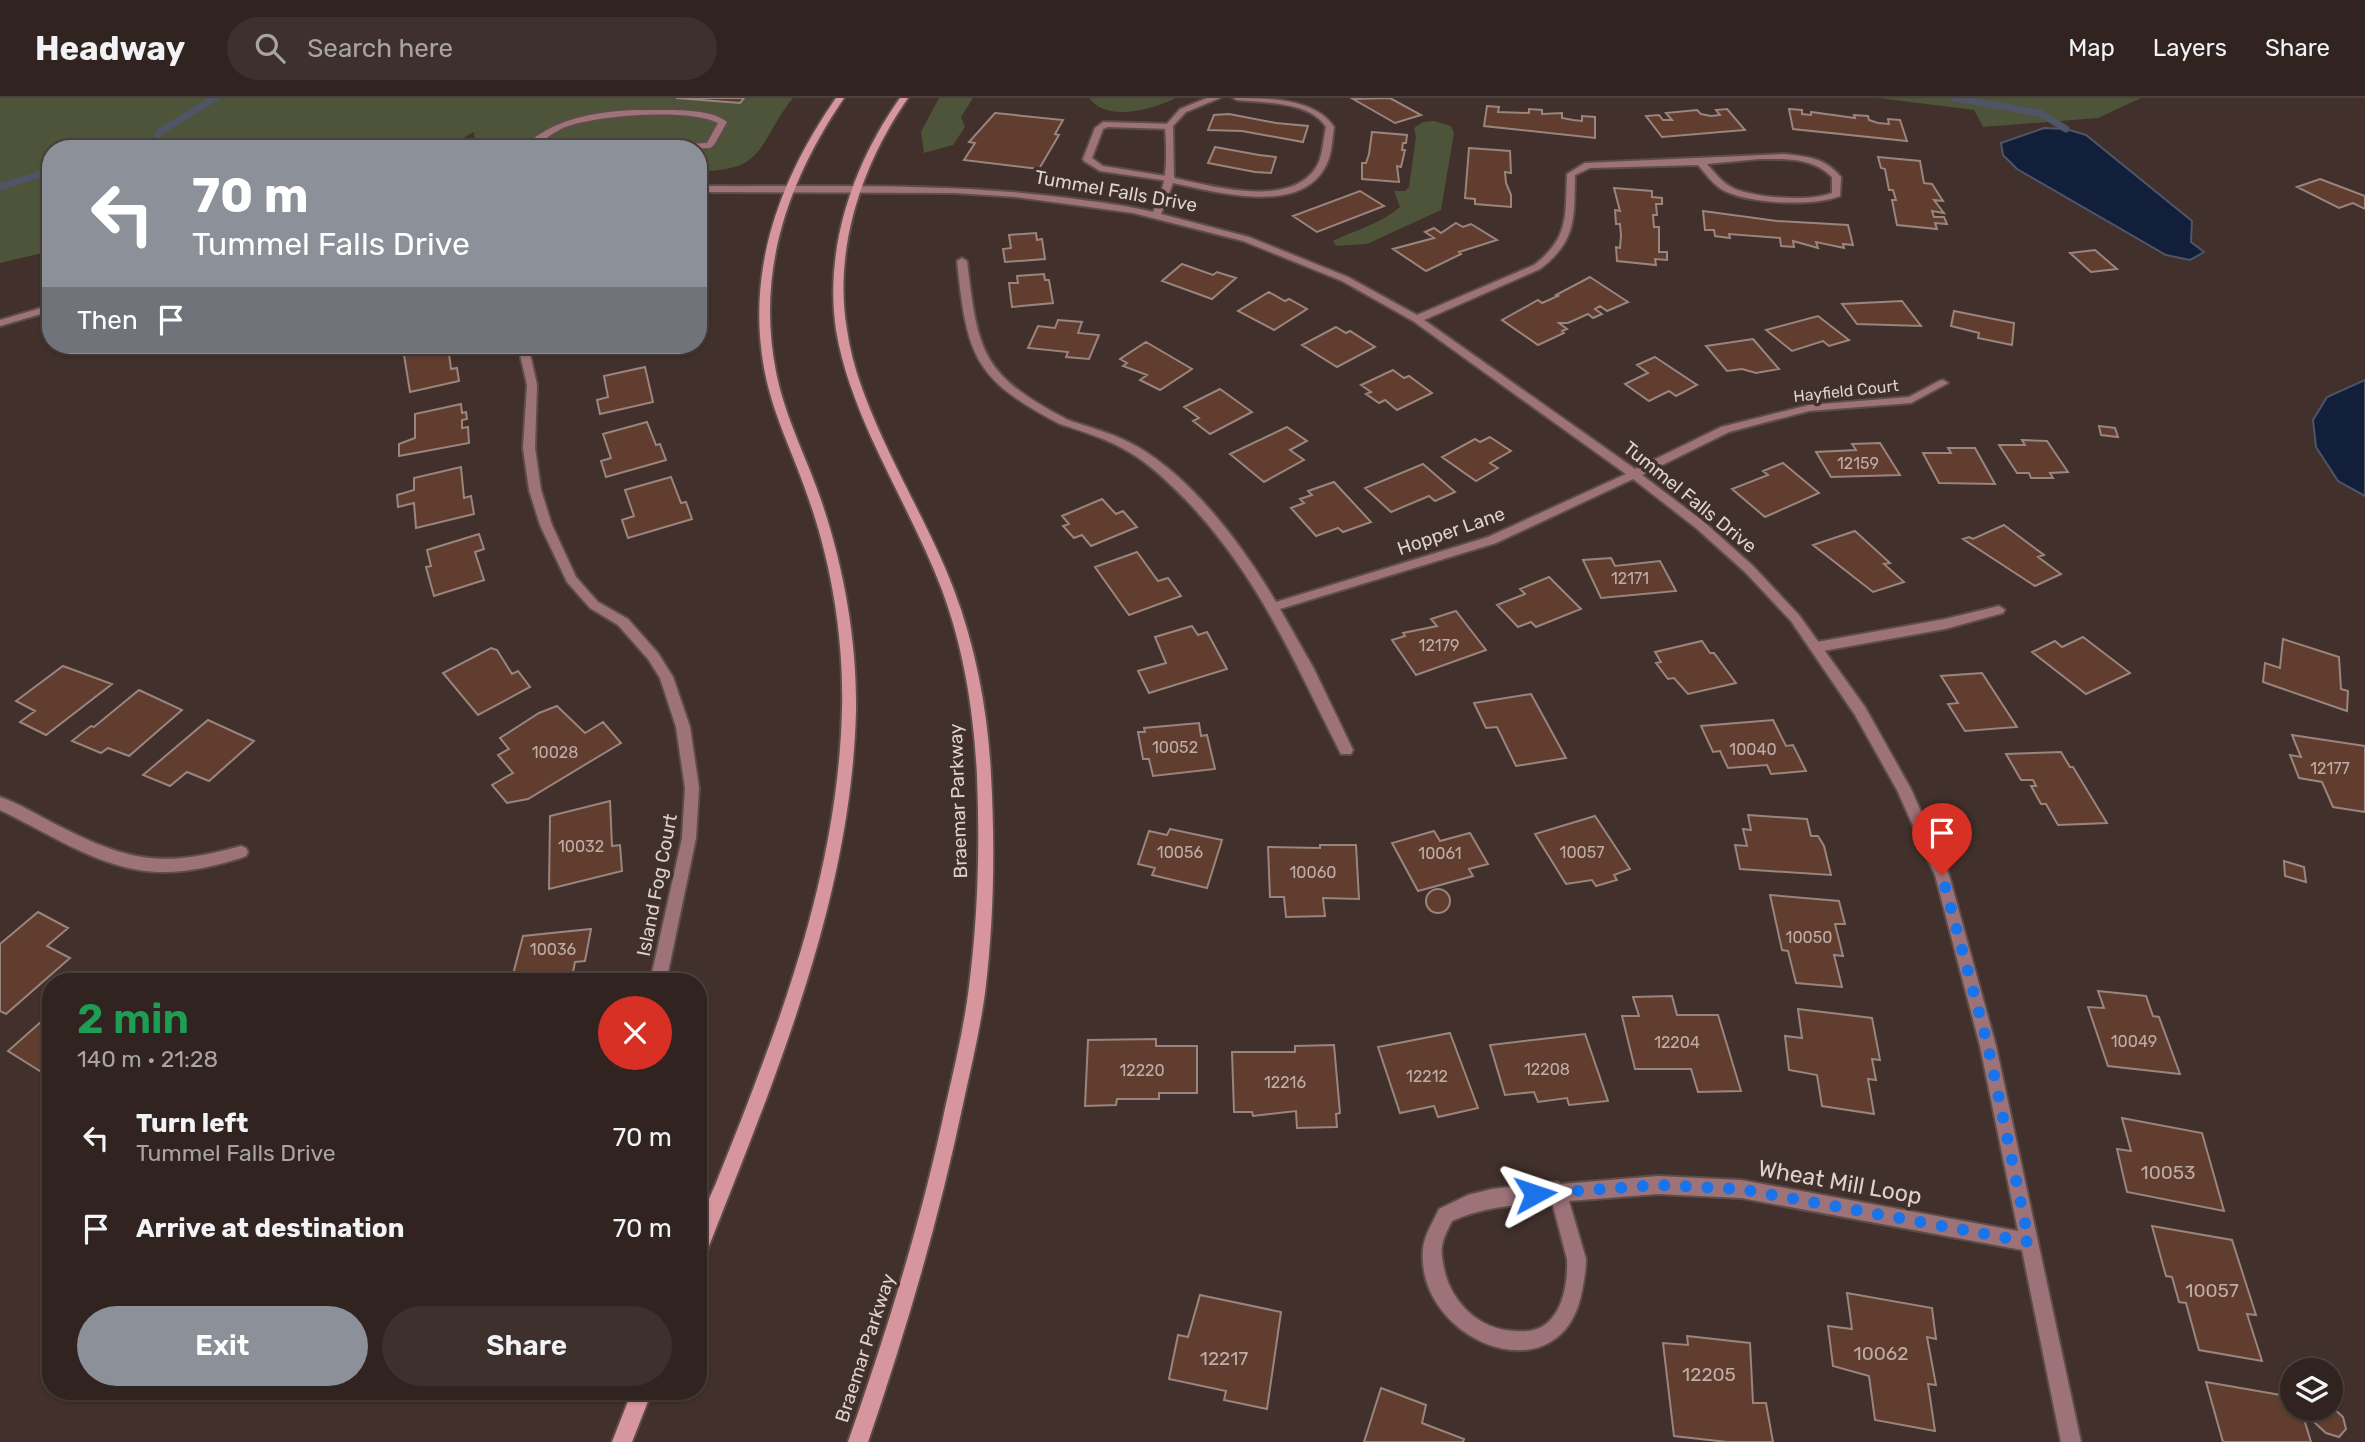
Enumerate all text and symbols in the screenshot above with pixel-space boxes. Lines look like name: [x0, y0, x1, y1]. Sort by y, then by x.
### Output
search box: [227, 17, 717, 80]
text: Headway: [35, 29, 185, 68]
icon: search: [251, 29, 289, 67]
text: Search here: [307, 33, 453, 64]
text: Map: [2068, 34, 2115, 62]
text: Layers: [2153, 34, 2227, 62]
text: Share: [2265, 34, 2330, 62]
street label: Tummel Falls Drive: [1033, 165, 1199, 217]
text: 70 m: [192, 166, 309, 224]
icon: left: [77, 168, 168, 259]
text: Tummel Falls Drive: [192, 225, 470, 263]
icon: arrive: [152, 301, 190, 339]
text: Then: [77, 305, 138, 336]
street label: Hayfield Court: [1792, 376, 1900, 406]
street label: Tummel Falls Drive: [1619, 436, 1761, 558]
house number: 12159: [1837, 454, 1879, 473]
street label: Hopper Lane: [1394, 502, 1508, 560]
house number: 12171: [1611, 569, 1649, 588]
house number: 12179: [1419, 636, 1459, 655]
street label: Braemar Parkway: [944, 723, 972, 879]
house number: 10052: [1152, 738, 1198, 757]
house number: 10040: [1729, 740, 1777, 759]
house number: 10028: [532, 743, 578, 762]
house number: 12177: [2310, 759, 2350, 778]
pin: [1912, 803, 1972, 875]
street label: Island Fog Court: [632, 811, 682, 958]
icon: arrive: [1923, 814, 1961, 852]
house number: 10032: [558, 837, 604, 856]
house number: 10056: [1157, 843, 1204, 862]
house number: 10057: [1560, 843, 1604, 862]
house number: 10061: [1418, 844, 1462, 863]
house number: 10060: [1290, 863, 1336, 882]
house number: 10050: [1786, 928, 1832, 947]
house number: 10036: [530, 940, 577, 959]
text: 2 min: [77, 994, 189, 1044]
button: close: [598, 996, 672, 1070]
house number: 10049: [2111, 1032, 2157, 1051]
house number: 12204: [1654, 1033, 1700, 1052]
text: 140 m · 21:28: [77, 1045, 218, 1073]
house number: 12208: [1524, 1060, 1570, 1079]
house number: 12220: [1119, 1061, 1165, 1080]
house number: 12212: [1406, 1067, 1448, 1086]
house number: 12216: [1264, 1073, 1306, 1092]
text: Turn left: [136, 1108, 248, 1139]
icon: left: [77, 1119, 115, 1157]
text: 70 m: [613, 1122, 672, 1153]
text: Tummel Falls Drive: [136, 1139, 336, 1167]
street label: Wheat Mill Loop: [1756, 1154, 1924, 1210]
position arrow: [1498, 1157, 1572, 1231]
house number: 10053: [2141, 1161, 2195, 1184]
icon: arrive: [77, 1210, 115, 1248]
text: Arrive at destination: [136, 1213, 404, 1244]
text: 70 m: [613, 1213, 672, 1244]
street label: Braemar Parkway: [830, 1271, 900, 1425]
house number: 10057: [2185, 1279, 2239, 1302]
button: Exit: [77, 1306, 368, 1386]
button: Share: [382, 1306, 672, 1386]
house number: 10062: [1854, 1342, 1908, 1365]
house number: 12217: [1200, 1347, 1248, 1370]
map controls: [2280, 1358, 2343, 1421]
button: layers: [2280, 1358, 2343, 1421]
house number: 12205: [1682, 1363, 1736, 1386]

